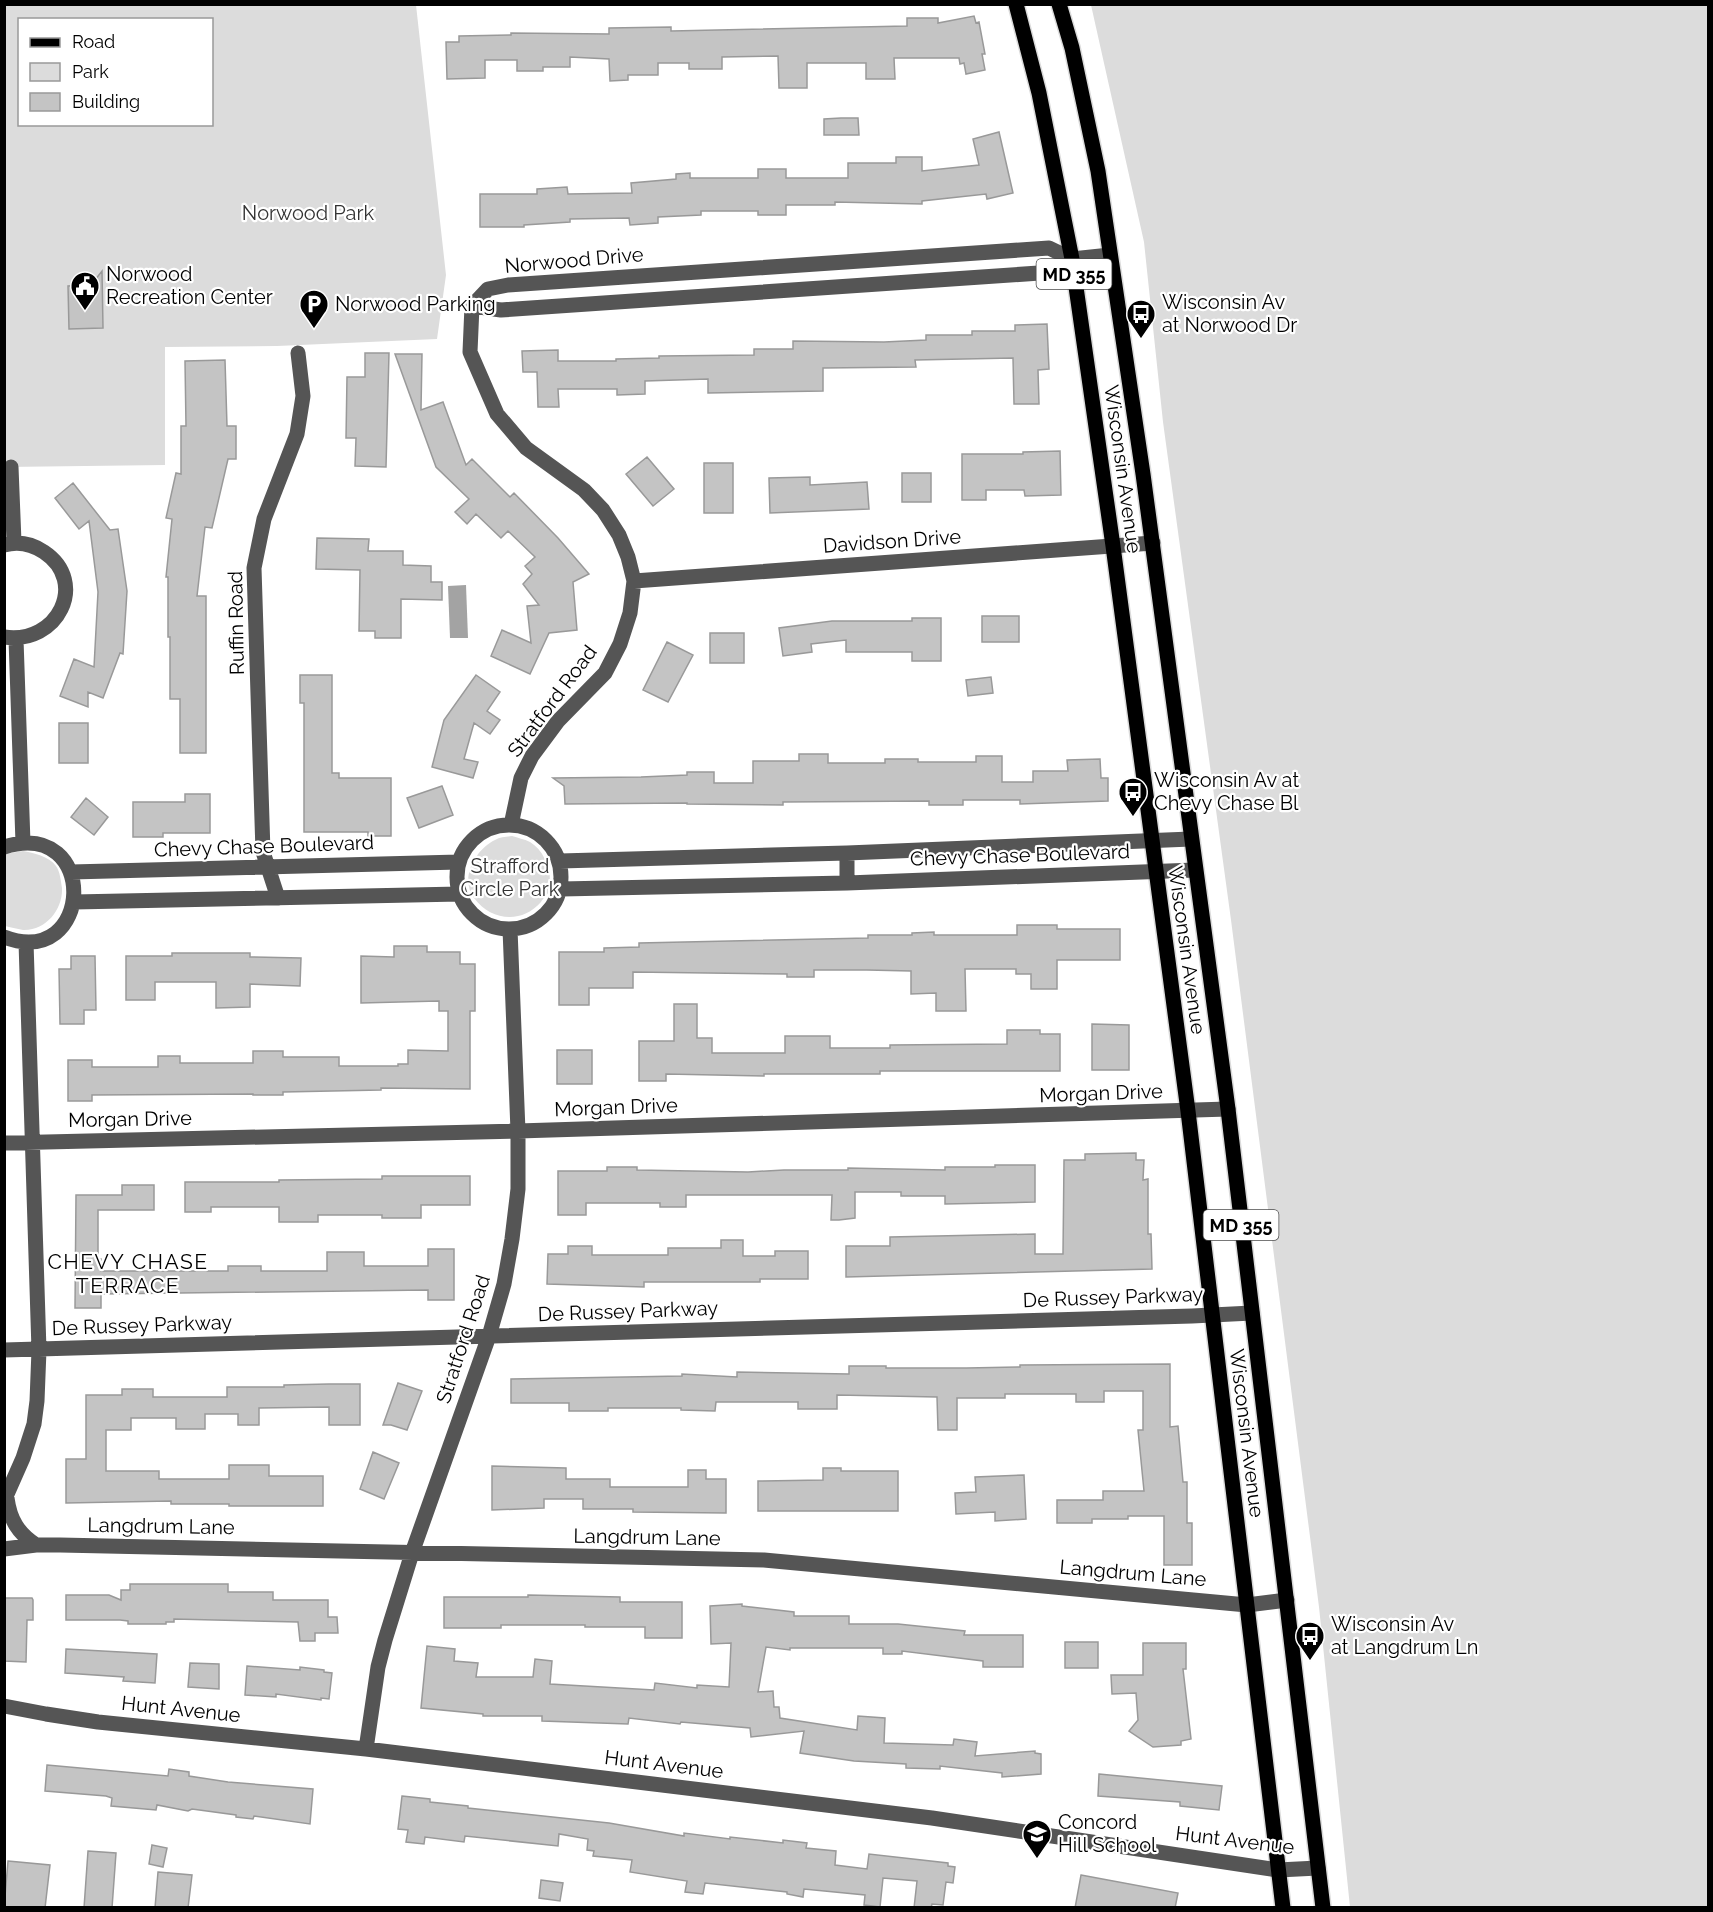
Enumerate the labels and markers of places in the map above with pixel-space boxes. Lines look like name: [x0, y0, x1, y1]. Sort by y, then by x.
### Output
place label: Norwood Recreation Center: [106, 262, 273, 309]
public building icon: Norwood Recreation Center: [69, 270, 101, 312]
parking icon: Norwood Parking: [298, 288, 330, 330]
place label: Wisconsin Av at Norwood Dr: [1162, 290, 1297, 337]
place label: Norwood Parking: [335, 292, 496, 316]
bus stop icon: Wisconsin Av at Norwood Dr: [1125, 298, 1157, 340]
place label: Wisconsin Av at Chevy Chase Bl: [1154, 768, 1299, 815]
bus stop icon: Wisconsin Av at Chevy Chase Bl: [1117, 776, 1149, 818]
place label: Wisconsin Av at Langdrum Ln: [1331, 1612, 1478, 1659]
bus stop icon: Wisconsin Av at Langdrum Ln: [1294, 1620, 1326, 1662]
place label: Concord Hill School: [1058, 1810, 1157, 1857]
school or university icon: Concord Hill School: [1021, 1818, 1053, 1860]

